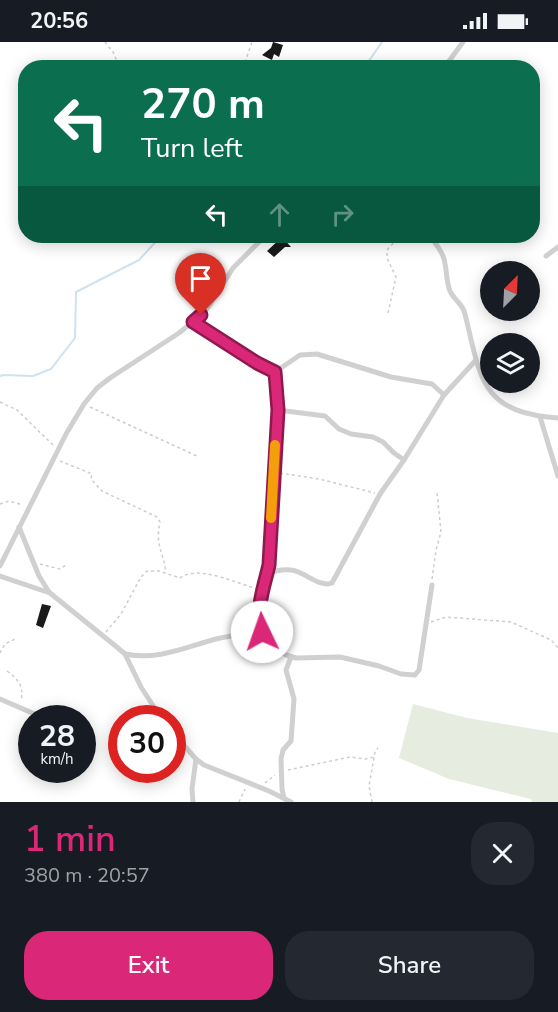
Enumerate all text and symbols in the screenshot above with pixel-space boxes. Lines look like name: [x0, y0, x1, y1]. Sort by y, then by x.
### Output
text: 20:56: [30, 6, 88, 36]
text: 270 m: [141, 76, 265, 133]
icon: left: [42, 84, 120, 162]
text: Turn left: [141, 130, 242, 167]
icon: left: [200, 198, 233, 231]
icon: ahead: [263, 198, 296, 231]
icon: right: [326, 198, 359, 231]
pin: [175, 253, 226, 315]
north arrow: [480, 261, 540, 321]
map controls: [480, 261, 540, 393]
icon: arrive: [184, 262, 217, 295]
button: layers: [480, 333, 540, 393]
position arrow: [230, 600, 294, 664]
speed limit sign: 30: [108, 705, 186, 783]
text: 28: [39, 716, 75, 757]
text: km/h: [40, 749, 74, 769]
text: 1 min: [24, 815, 116, 864]
button: close: [471, 822, 534, 885]
text: 380 m · 20:57: [24, 862, 150, 889]
button: Exit: [24, 931, 273, 1000]
button: Share: [285, 931, 534, 1000]

